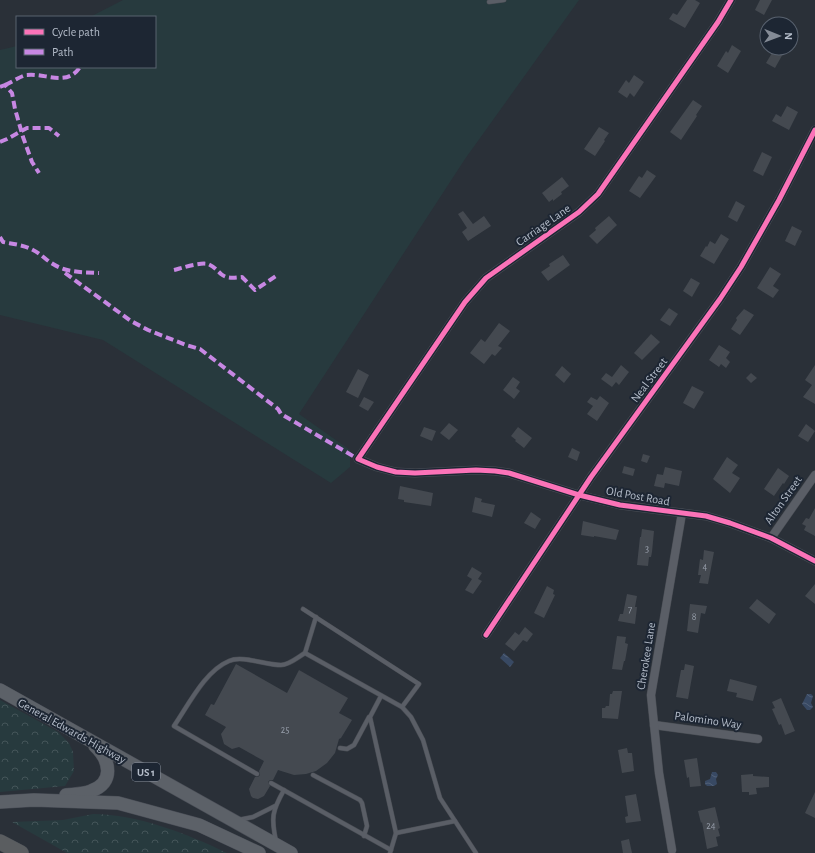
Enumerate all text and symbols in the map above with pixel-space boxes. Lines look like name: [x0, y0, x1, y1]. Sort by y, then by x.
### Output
legend: [16, 16, 156, 68]
north arrow: [759, 16, 799, 56]
text: Cycle path: [52, 26, 100, 39]
text: N: [783, 32, 794, 40]
text: Path: [52, 46, 74, 58]
street label: Carriage Lane: [514, 202, 572, 248]
street label: Neal Street: [628, 355, 670, 404]
street label: Alton Street: [762, 474, 804, 526]
street label: Old Post Road: [605, 484, 671, 508]
house number: 3: [645, 544, 649, 554]
house number: 4: [703, 562, 708, 572]
house number: 7: [628, 605, 632, 615]
house number: 8: [692, 612, 697, 622]
street label: Cherokee Lane: [635, 621, 657, 691]
street label: General Edwards Highway: [16, 696, 128, 767]
street label: Palomino Way: [674, 709, 742, 732]
house number: 25: [281, 725, 289, 735]
road number: US 1: [132, 763, 160, 781]
house number: 24: [706, 821, 716, 831]

